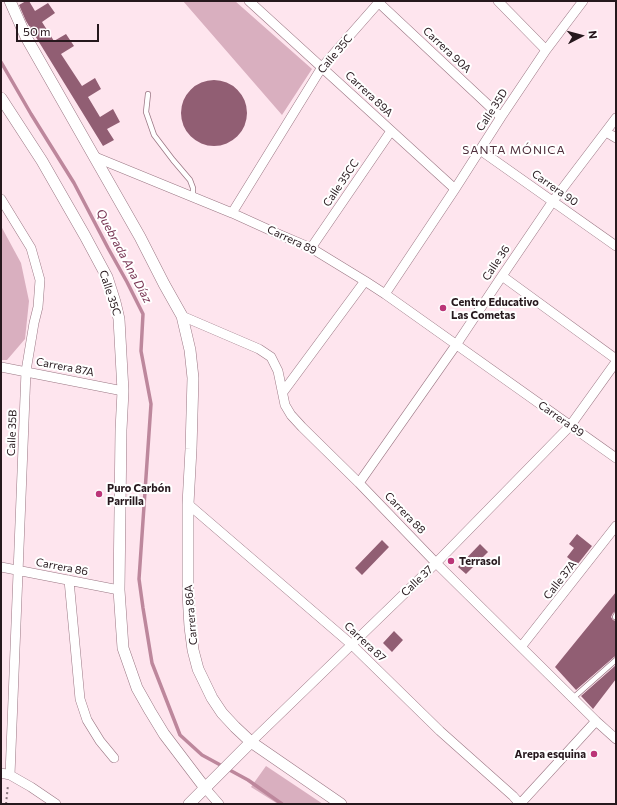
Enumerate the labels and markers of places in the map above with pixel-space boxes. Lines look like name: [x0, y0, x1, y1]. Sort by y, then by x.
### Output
place label: Centro Educativo Las Cometas: [451, 295, 539, 321]
marker: Centro Educativo Las Cometas: [438, 303, 448, 313]
place label: Puro Carbón Parrilla: [107, 481, 171, 507]
marker: Puro Carbón Parrilla: [94, 489, 104, 499]
place label: Terrasol: [459, 554, 501, 568]
marker: Terrasol: [446, 556, 456, 566]
place label: Arepa esquina: [515, 747, 586, 761]
marker: Arepa esquina: [589, 749, 599, 759]

